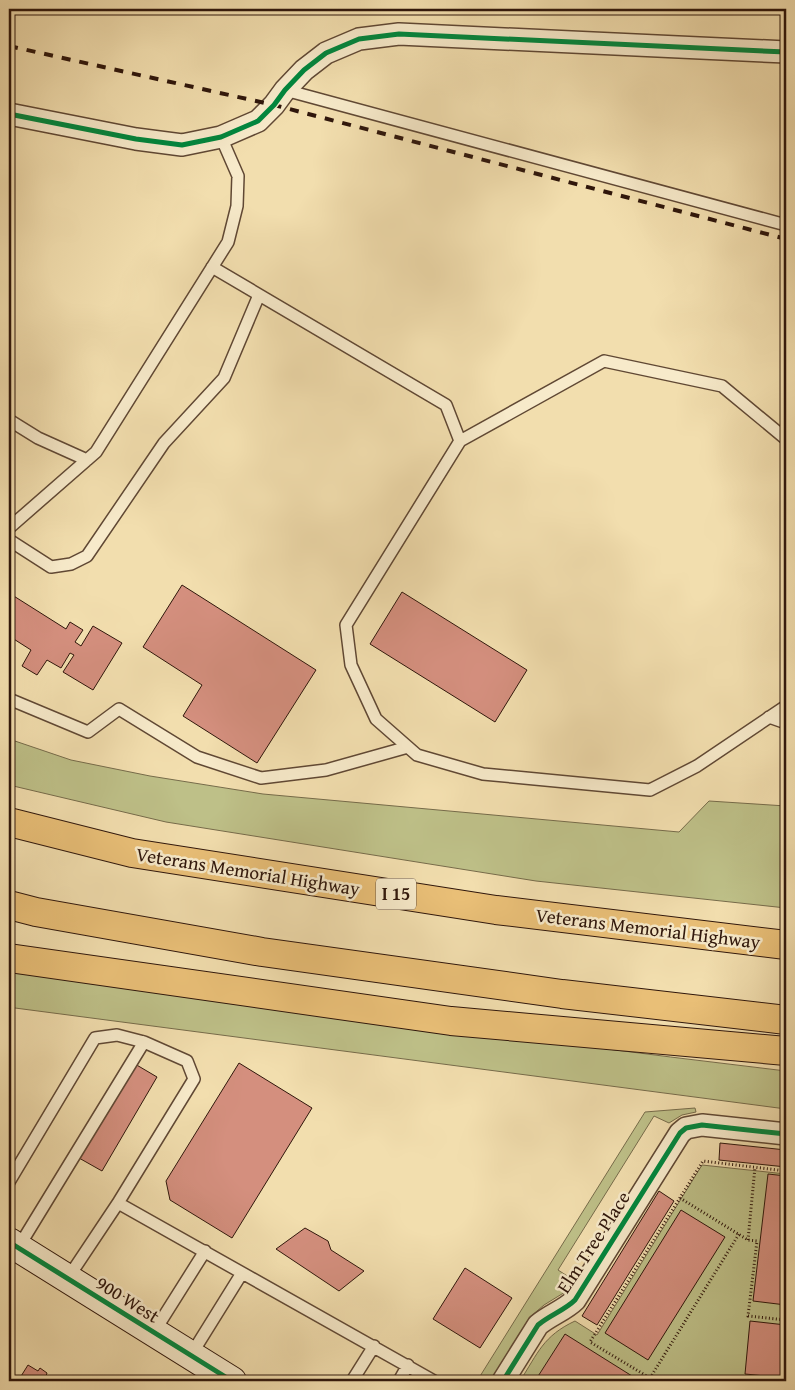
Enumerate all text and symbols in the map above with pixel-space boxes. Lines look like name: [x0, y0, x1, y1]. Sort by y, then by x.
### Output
street label: Veterans Memorial Highway: [134, 839, 362, 903]
road number: I 15: [376, 879, 416, 910]
street label: Veterans Memorial Highway: [534, 900, 762, 956]
street label: Elm Tree Place: [549, 1185, 637, 1299]
street label: 900 West: [91, 1269, 165, 1330]

